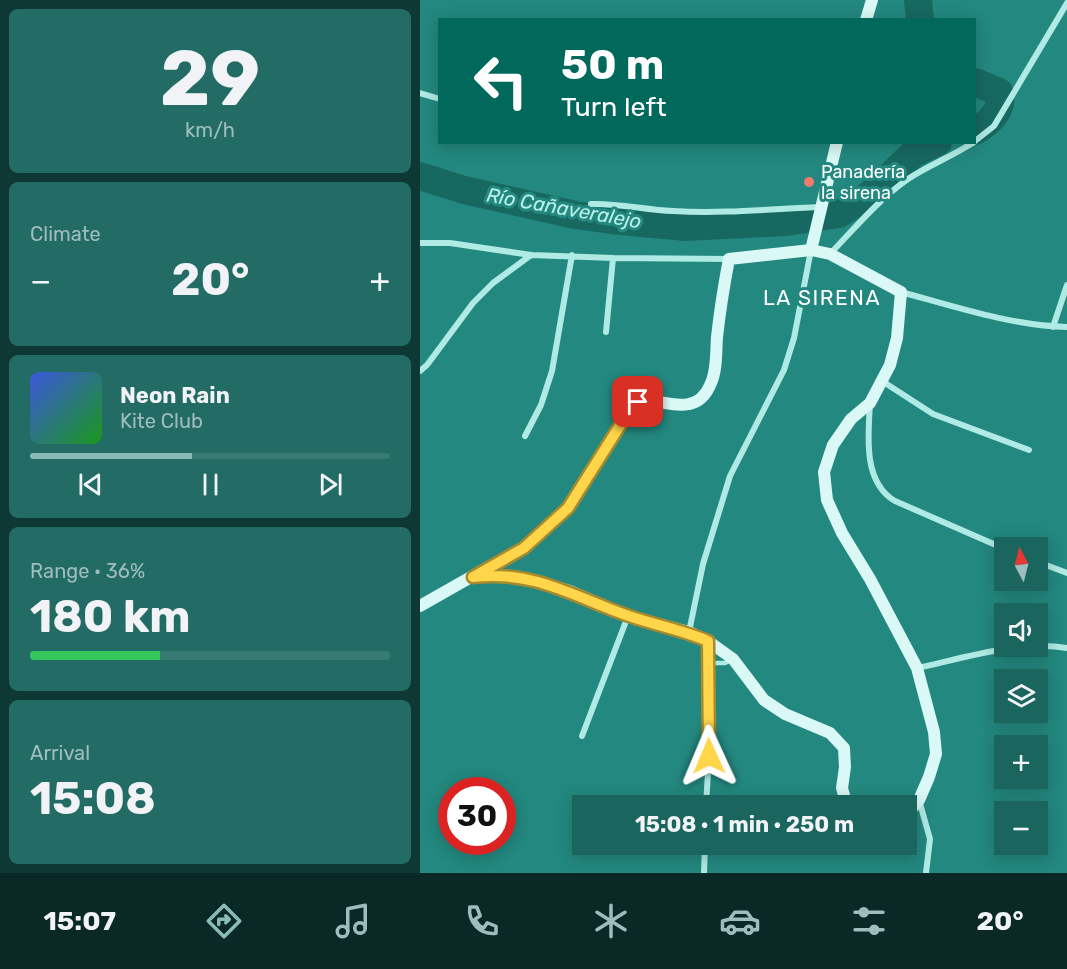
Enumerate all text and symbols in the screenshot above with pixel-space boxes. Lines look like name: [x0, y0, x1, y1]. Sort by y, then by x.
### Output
text: 29: [160, 32, 260, 125]
text: 50 m: [561, 40, 664, 90]
icon: left: [462, 42, 540, 120]
text: Turn left: [561, 91, 666, 123]
text: km/h: [185, 118, 235, 142]
place label: Panadería la sirena: [821, 161, 905, 204]
marker: Panadería la sirena: [802, 175, 816, 189]
water label: Río Cañaveralejo: [485, 183, 643, 233]
text: Climate: [30, 222, 101, 246]
text: 20°: [171, 253, 250, 306]
text: −: [30, 261, 51, 300]
text: +: [369, 261, 390, 300]
district label: LA SIRENA: [763, 285, 881, 310]
pin: [612, 376, 663, 427]
text: Neon Rain: [120, 382, 230, 409]
icon: arrive: [621, 385, 654, 418]
text: Kite Club: [120, 409, 203, 433]
icon: previous: [74, 468, 107, 501]
icon: pause: [194, 468, 227, 501]
icon: next: [314, 468, 347, 501]
north arrow: [994, 537, 1048, 591]
map controls: [994, 537, 1048, 855]
text: Range · 36%: [30, 559, 145, 583]
text: 180 km: [30, 590, 191, 643]
button: sound: [994, 603, 1048, 657]
button: layers: [994, 669, 1048, 723]
position arrow: [677, 724, 741, 788]
button: +: [994, 735, 1048, 789]
text: Arrival: [30, 741, 90, 765]
text: 15:08: [30, 772, 156, 825]
speed limit sign: 30: [438, 777, 516, 855]
button: −: [994, 801, 1048, 855]
text: 15:08 · 1 min · 250 m: [635, 811, 854, 838]
icon: directions: [203, 900, 245, 942]
icon: music: [332, 900, 374, 942]
icon: phone: [461, 900, 503, 942]
icon: climate: [590, 900, 632, 942]
icon: car: [719, 900, 761, 942]
icon: filters: [848, 900, 890, 942]
text: 15:07: [43, 905, 116, 937]
text: 20°: [976, 905, 1024, 937]

